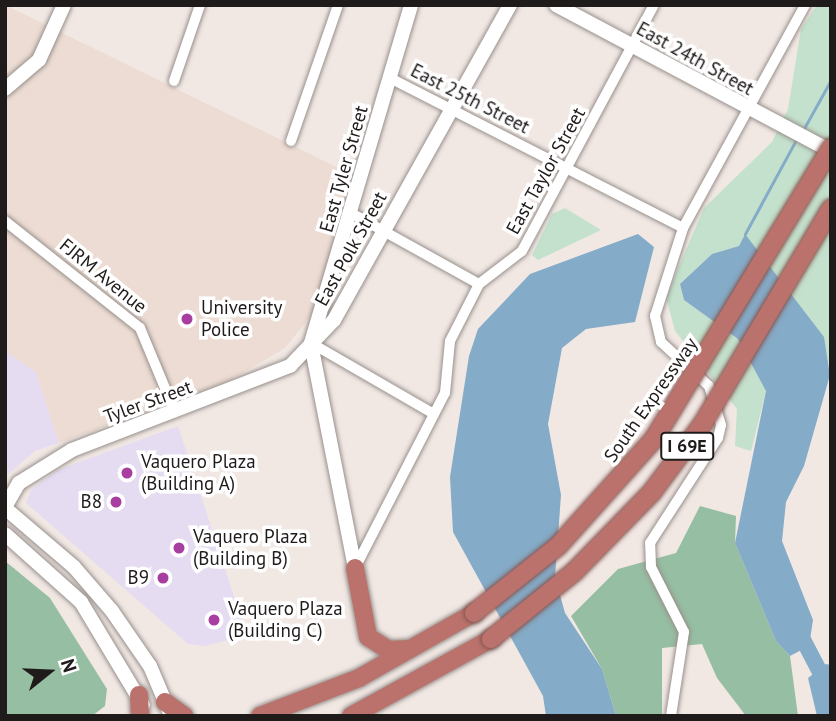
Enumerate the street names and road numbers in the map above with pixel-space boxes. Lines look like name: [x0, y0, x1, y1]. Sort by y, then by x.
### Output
street label: East 24th Street: [633, 17, 757, 101]
street label: East 25th Street: [407, 59, 533, 139]
street label: East Tyler Street: [315, 103, 373, 235]
street label: East Taylor Street: [502, 103, 590, 239]
street label: East Polk Street: [310, 188, 392, 310]
street label: FJRM Avenue: [55, 234, 151, 318]
street label: South Expressway: [599, 333, 703, 467]
street label: Tyler Street: [101, 376, 195, 428]
road number: I 69E: [659, 432, 715, 461]

